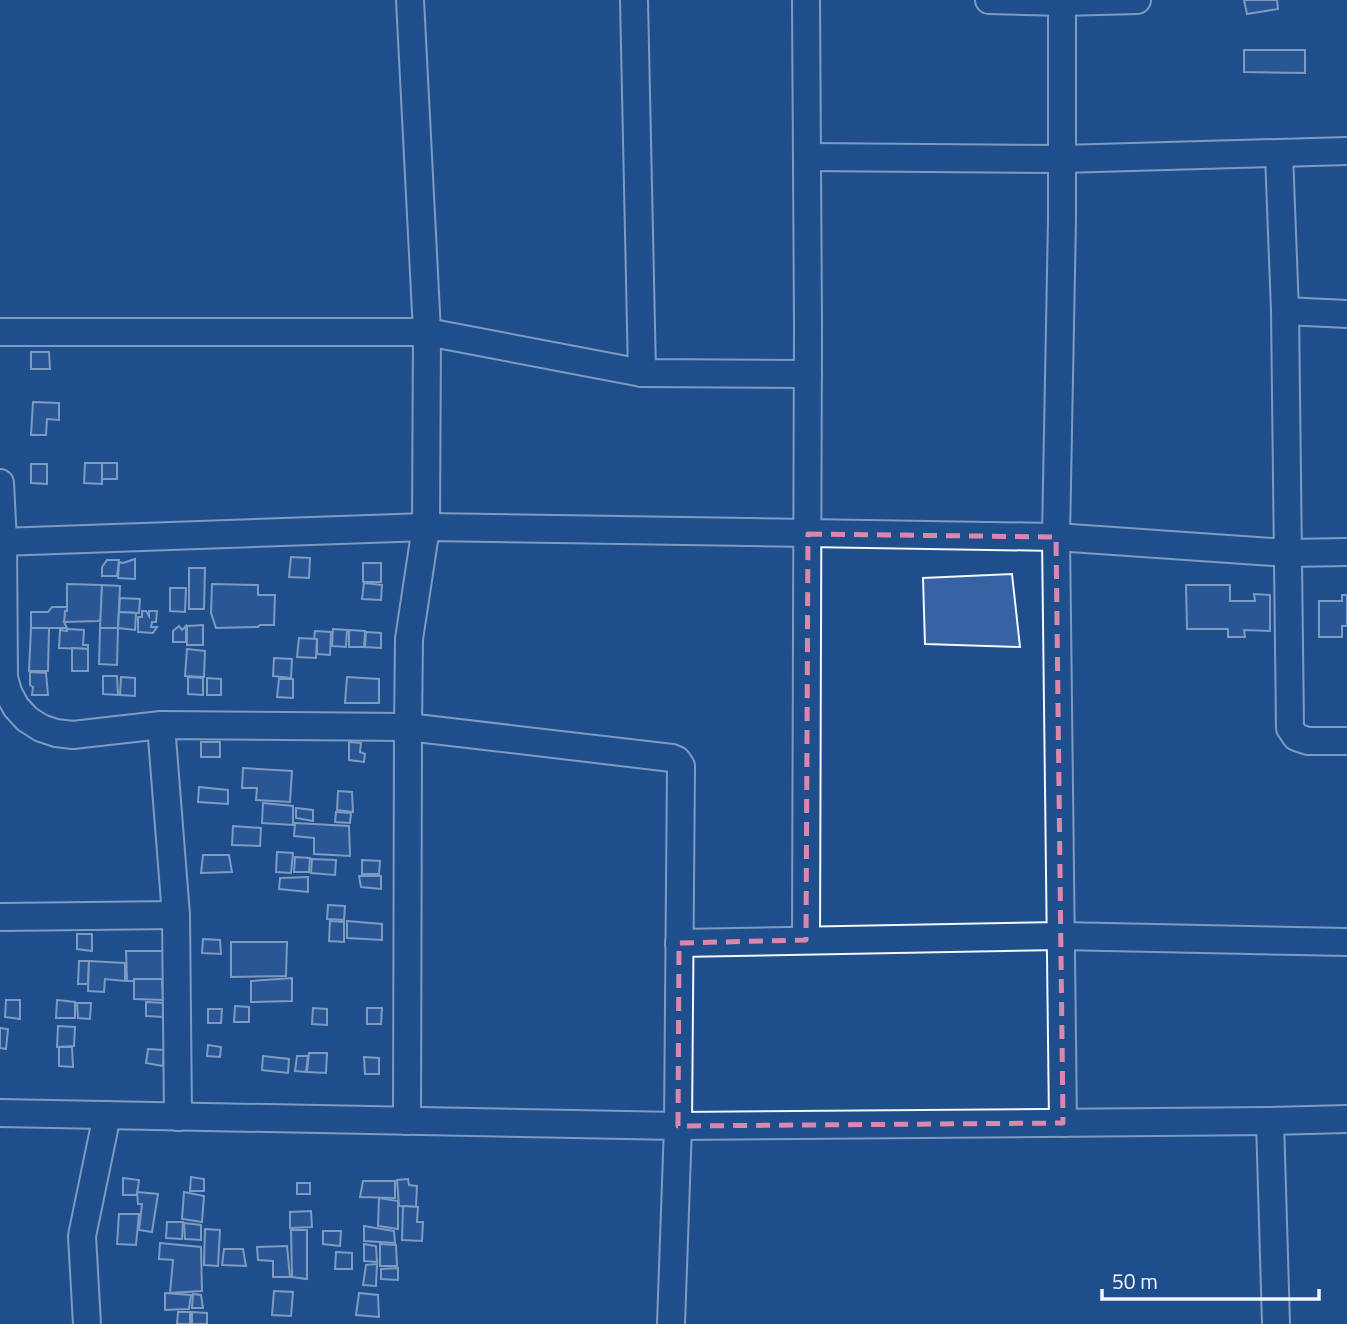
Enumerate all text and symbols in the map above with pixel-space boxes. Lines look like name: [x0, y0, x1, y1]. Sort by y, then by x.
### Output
scale bar: [1102, 1258, 1319, 1302]
text: 50 m: [1112, 1265, 1158, 1297]

